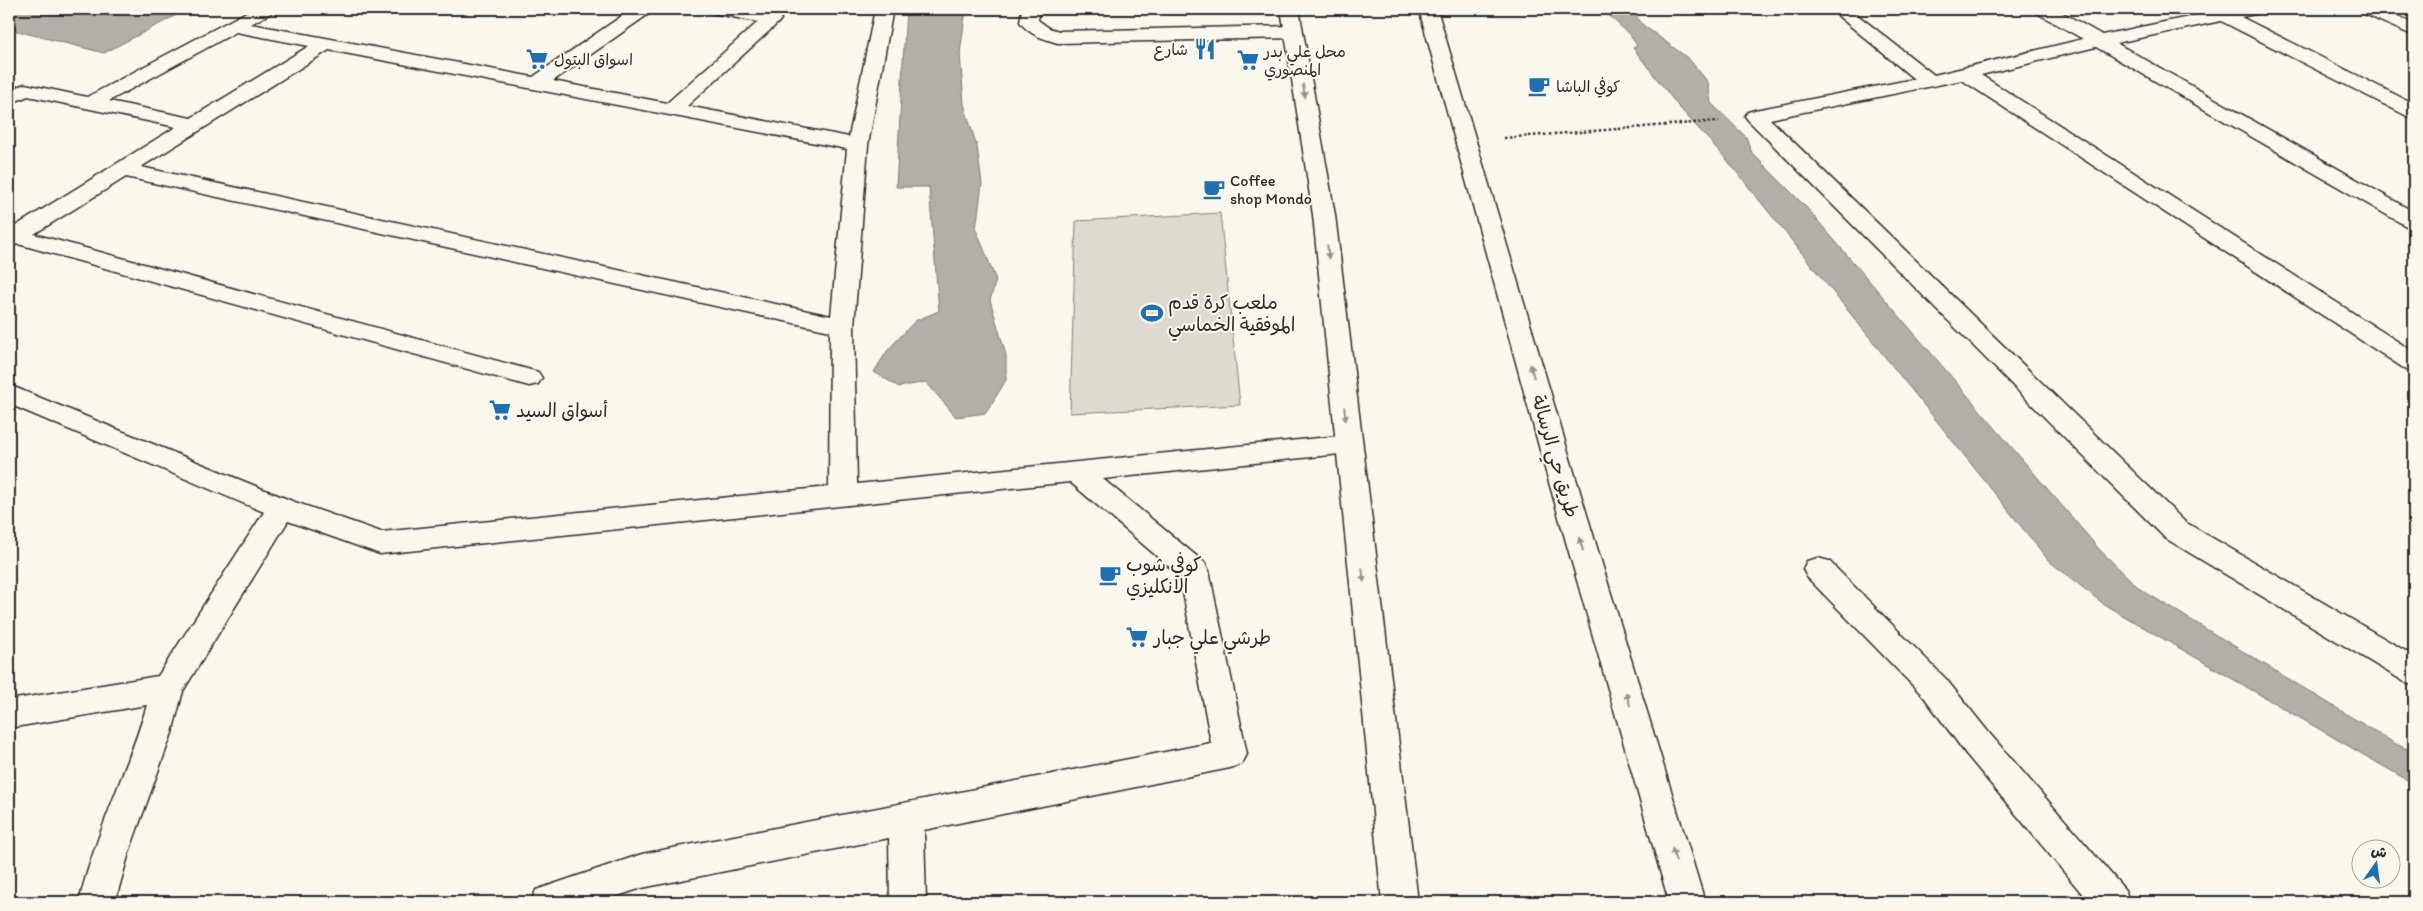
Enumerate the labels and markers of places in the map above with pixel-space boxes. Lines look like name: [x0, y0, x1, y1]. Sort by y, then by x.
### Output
restaurant icon: شارع: [1192, 36, 1218, 62]
place label: شارع: [1153, 40, 1188, 61]
place label: محل علي بدر المنصوري: [1262, 42, 1346, 81]
supermarket icon: اسواق البتول: [524, 46, 550, 72]
supermarket icon: محل علي بدر المنصوري: [1235, 47, 1261, 73]
place label: اسواق البتول: [554, 50, 633, 70]
cafe icon: كوفي الباشا: [1526, 73, 1552, 99]
place label: كوفي الباشا: [1556, 77, 1620, 98]
place label: Coffee shop Mondo: [1230, 171, 1312, 208]
cafe icon: Coffee shop Mondo: [1201, 176, 1227, 202]
place label: ملعب كرة قدم الموفقية الخماسي: [1168, 291, 1295, 341]
sports icon: ملعب كرة قدم الموفقية الخماسي: [1139, 300, 1165, 326]
supermarket icon: أسواق السيد: [487, 397, 513, 423]
place label: أسواق السيد: [516, 399, 608, 422]
place label: كوفي شوب الانكليزي: [1126, 552, 1202, 601]
cafe icon: كوفي شوب الانكليزي: [1097, 562, 1123, 588]
supermarket icon: طرشي علي جبار: [1124, 624, 1150, 650]
place label: طرشي علي جبار: [1152, 626, 1271, 654]

